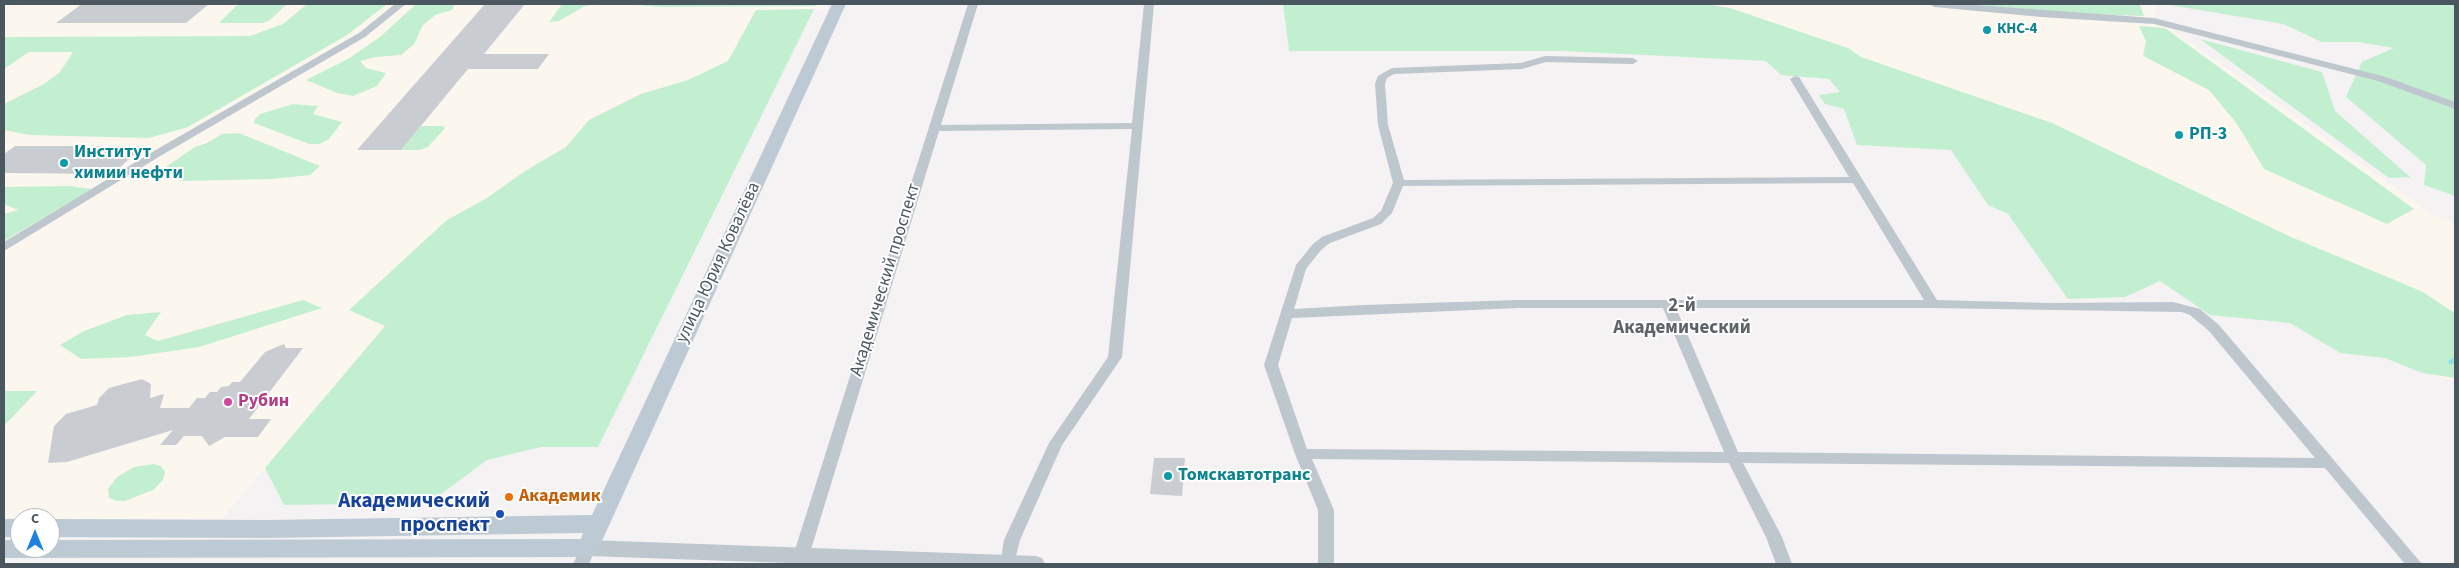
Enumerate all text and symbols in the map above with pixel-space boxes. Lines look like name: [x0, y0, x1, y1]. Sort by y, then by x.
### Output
place label: КНС-4: [1997, 21, 2037, 39]
marker: КНС-4: [1981, 24, 1993, 36]
place label: РП-3: [2189, 124, 2227, 146]
marker: РП-3: [2173, 129, 2185, 141]
place label: Институт химии нефти: [74, 142, 183, 184]
marker: Институт химии нефти: [58, 157, 70, 169]
street label: улица Юрия Ковалёва: [672, 179, 766, 347]
street label: Академический проспект: [846, 181, 926, 379]
district label: 2-й Академический: [1613, 296, 1751, 340]
place label: Рубин: [238, 391, 289, 413]
marker: Рубин: [222, 396, 234, 408]
place label: Томскавтотранс: [1178, 465, 1310, 487]
marker: Томскавтотранс: [1162, 470, 1174, 482]
place label: Академик: [519, 486, 601, 508]
place label: Академический проспект: [338, 489, 490, 539]
marker: Академик: [503, 491, 515, 503]
north arrow: [10, 508, 60, 558]
marker: Академический проспект: [494, 508, 506, 520]
text: С: [31, 509, 39, 529]

